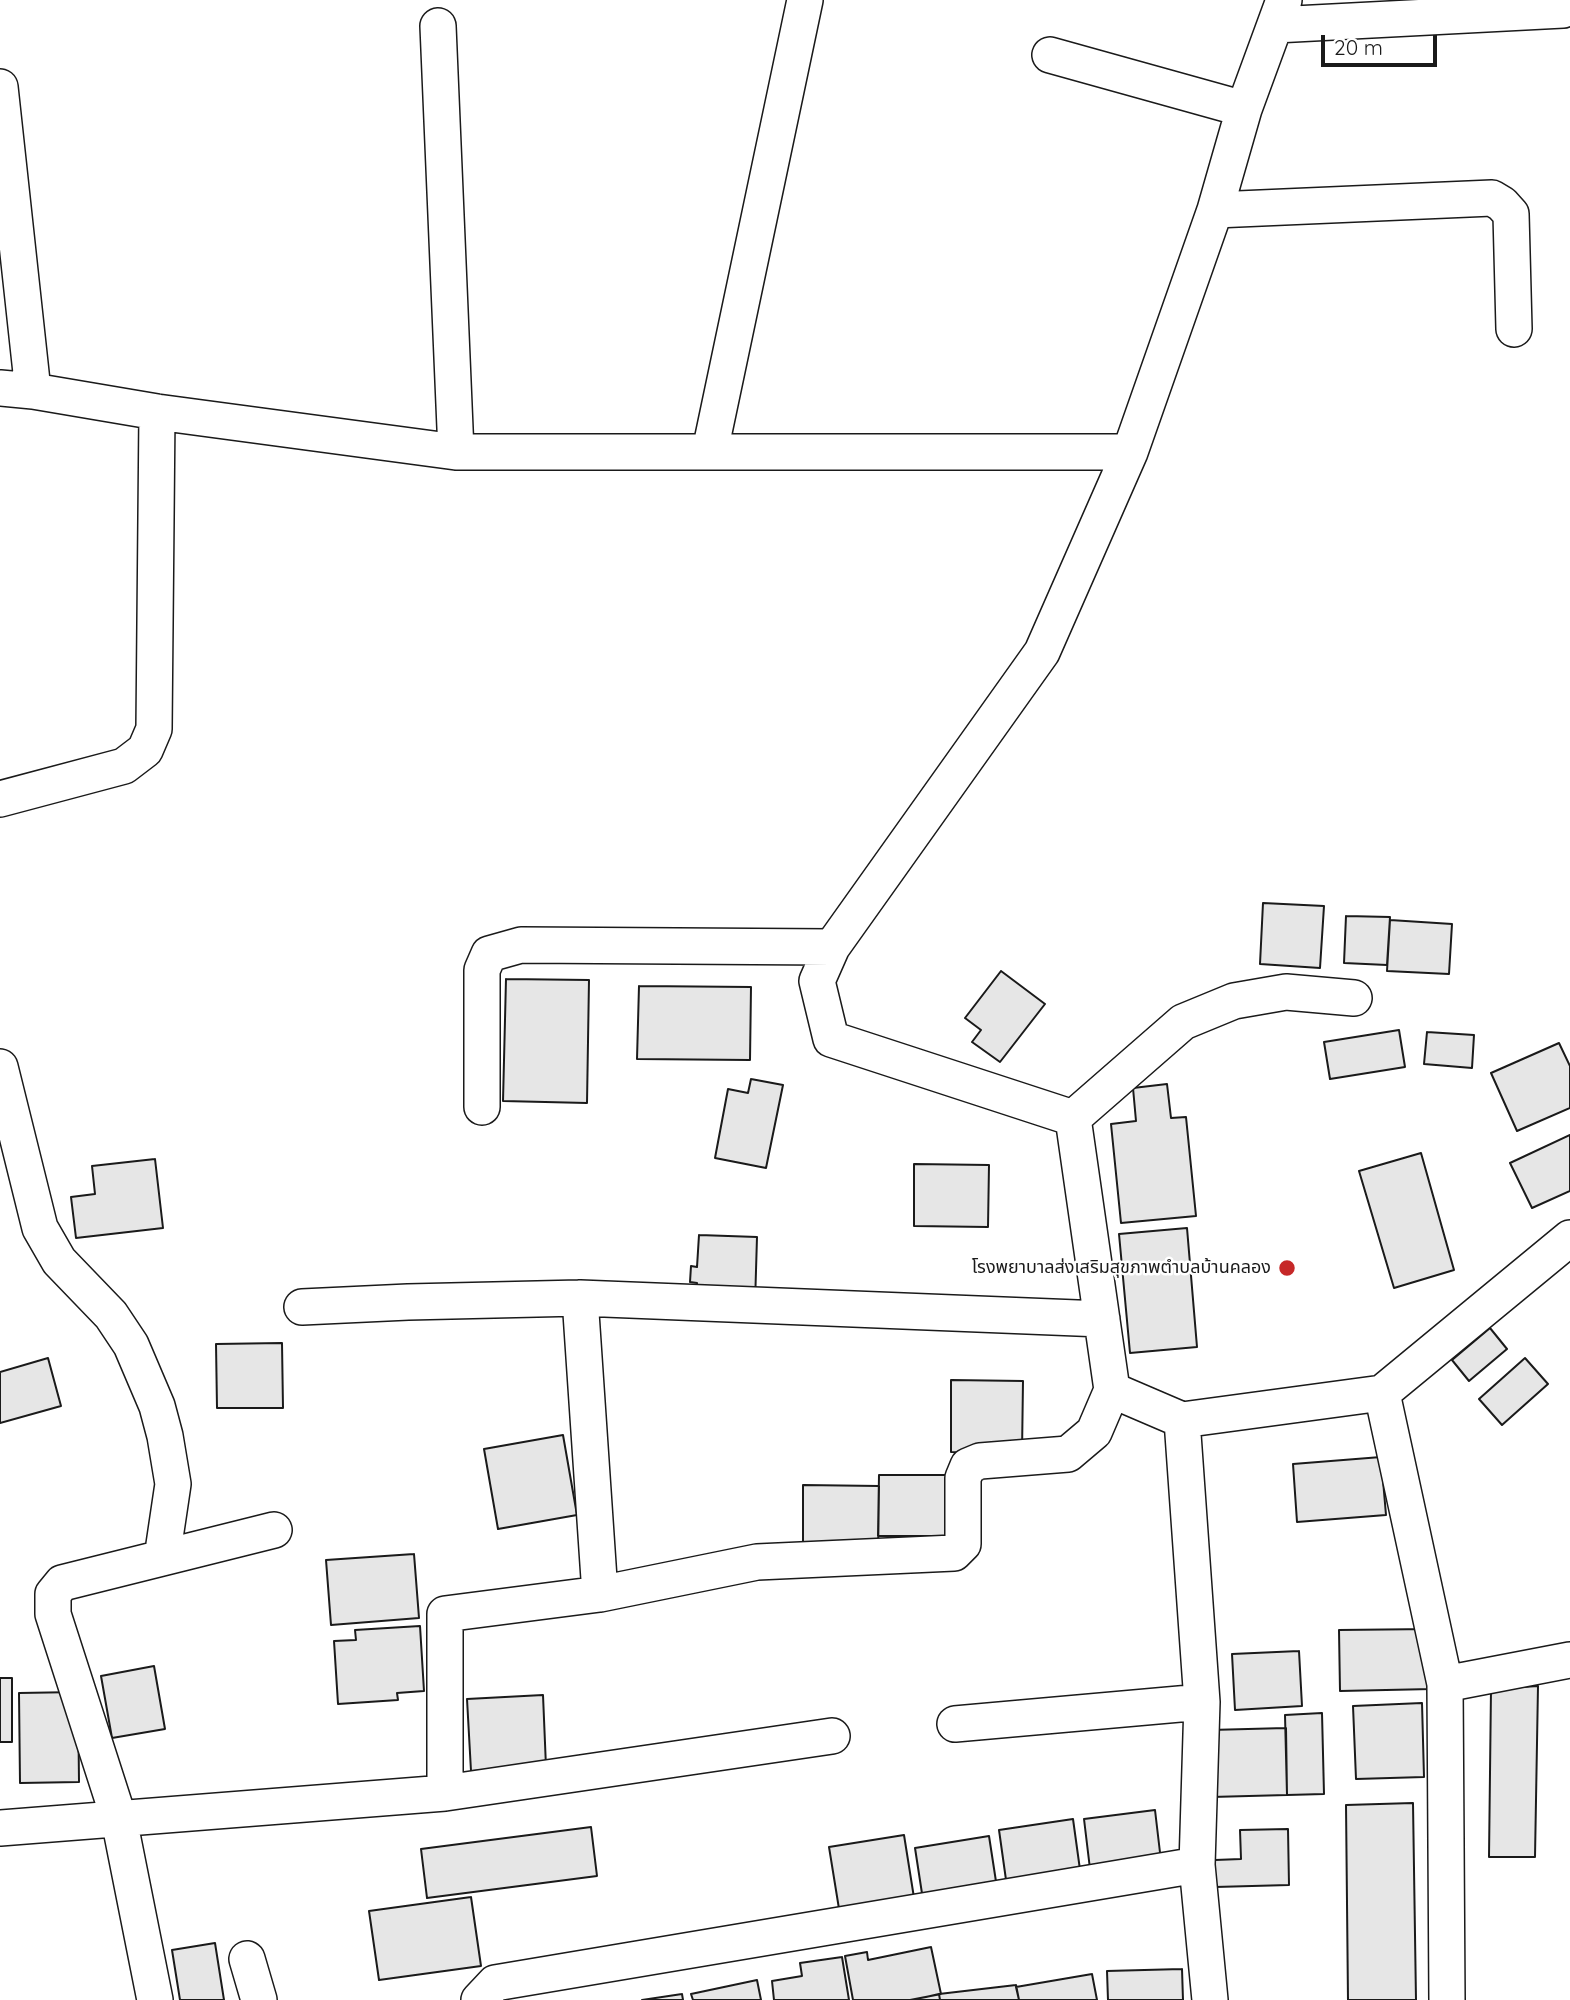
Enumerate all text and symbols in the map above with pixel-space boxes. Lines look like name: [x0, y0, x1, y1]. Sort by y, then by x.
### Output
scale bar: [1325, 21, 1440, 65]
text: 20 m: [1334, 34, 1383, 60]
place label: โรงพยาบาลส่งเสริมสุขภาพตำบลบ้านคลอง: [972, 1257, 1271, 1279]
marker: โรงพยาบาลส่งเสริมสุขภาพตำบลบ้านคลอง: [1277, 1258, 1297, 1278]

